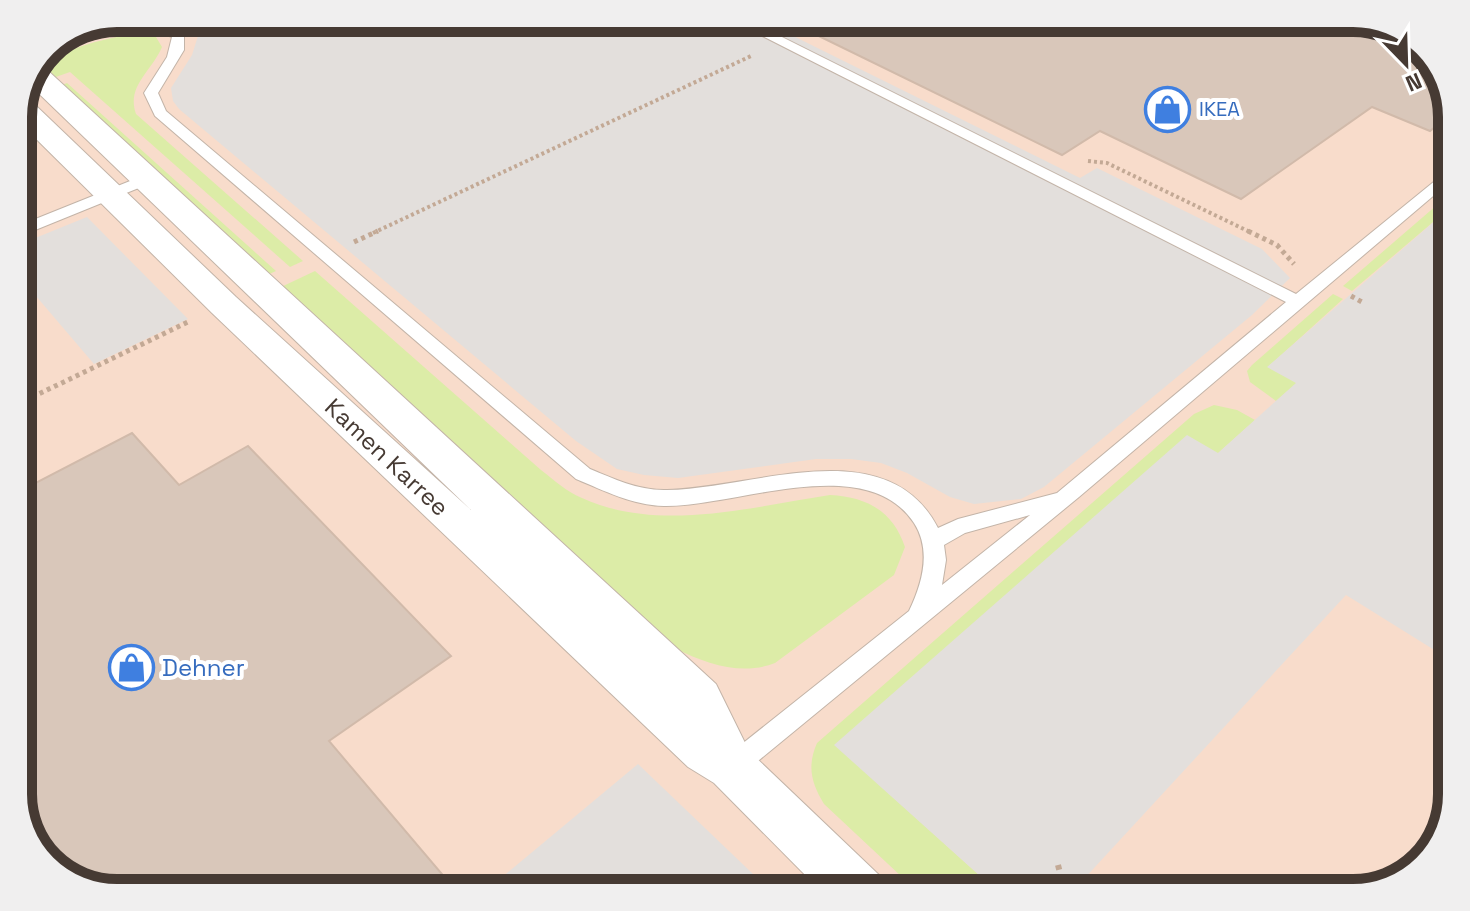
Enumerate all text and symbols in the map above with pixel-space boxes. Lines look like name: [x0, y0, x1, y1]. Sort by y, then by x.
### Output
north arrow: [1366, 24, 1446, 104]
text: N: [1402, 67, 1426, 98]
shop icon: IKEA: [1144, 85, 1192, 133]
place label: IKEA: [1199, 96, 1240, 122]
street label: Kamen Karree: [318, 392, 456, 522]
shop icon: Dehner: [107, 643, 155, 691]
place label: Dehner: [162, 652, 245, 683]

